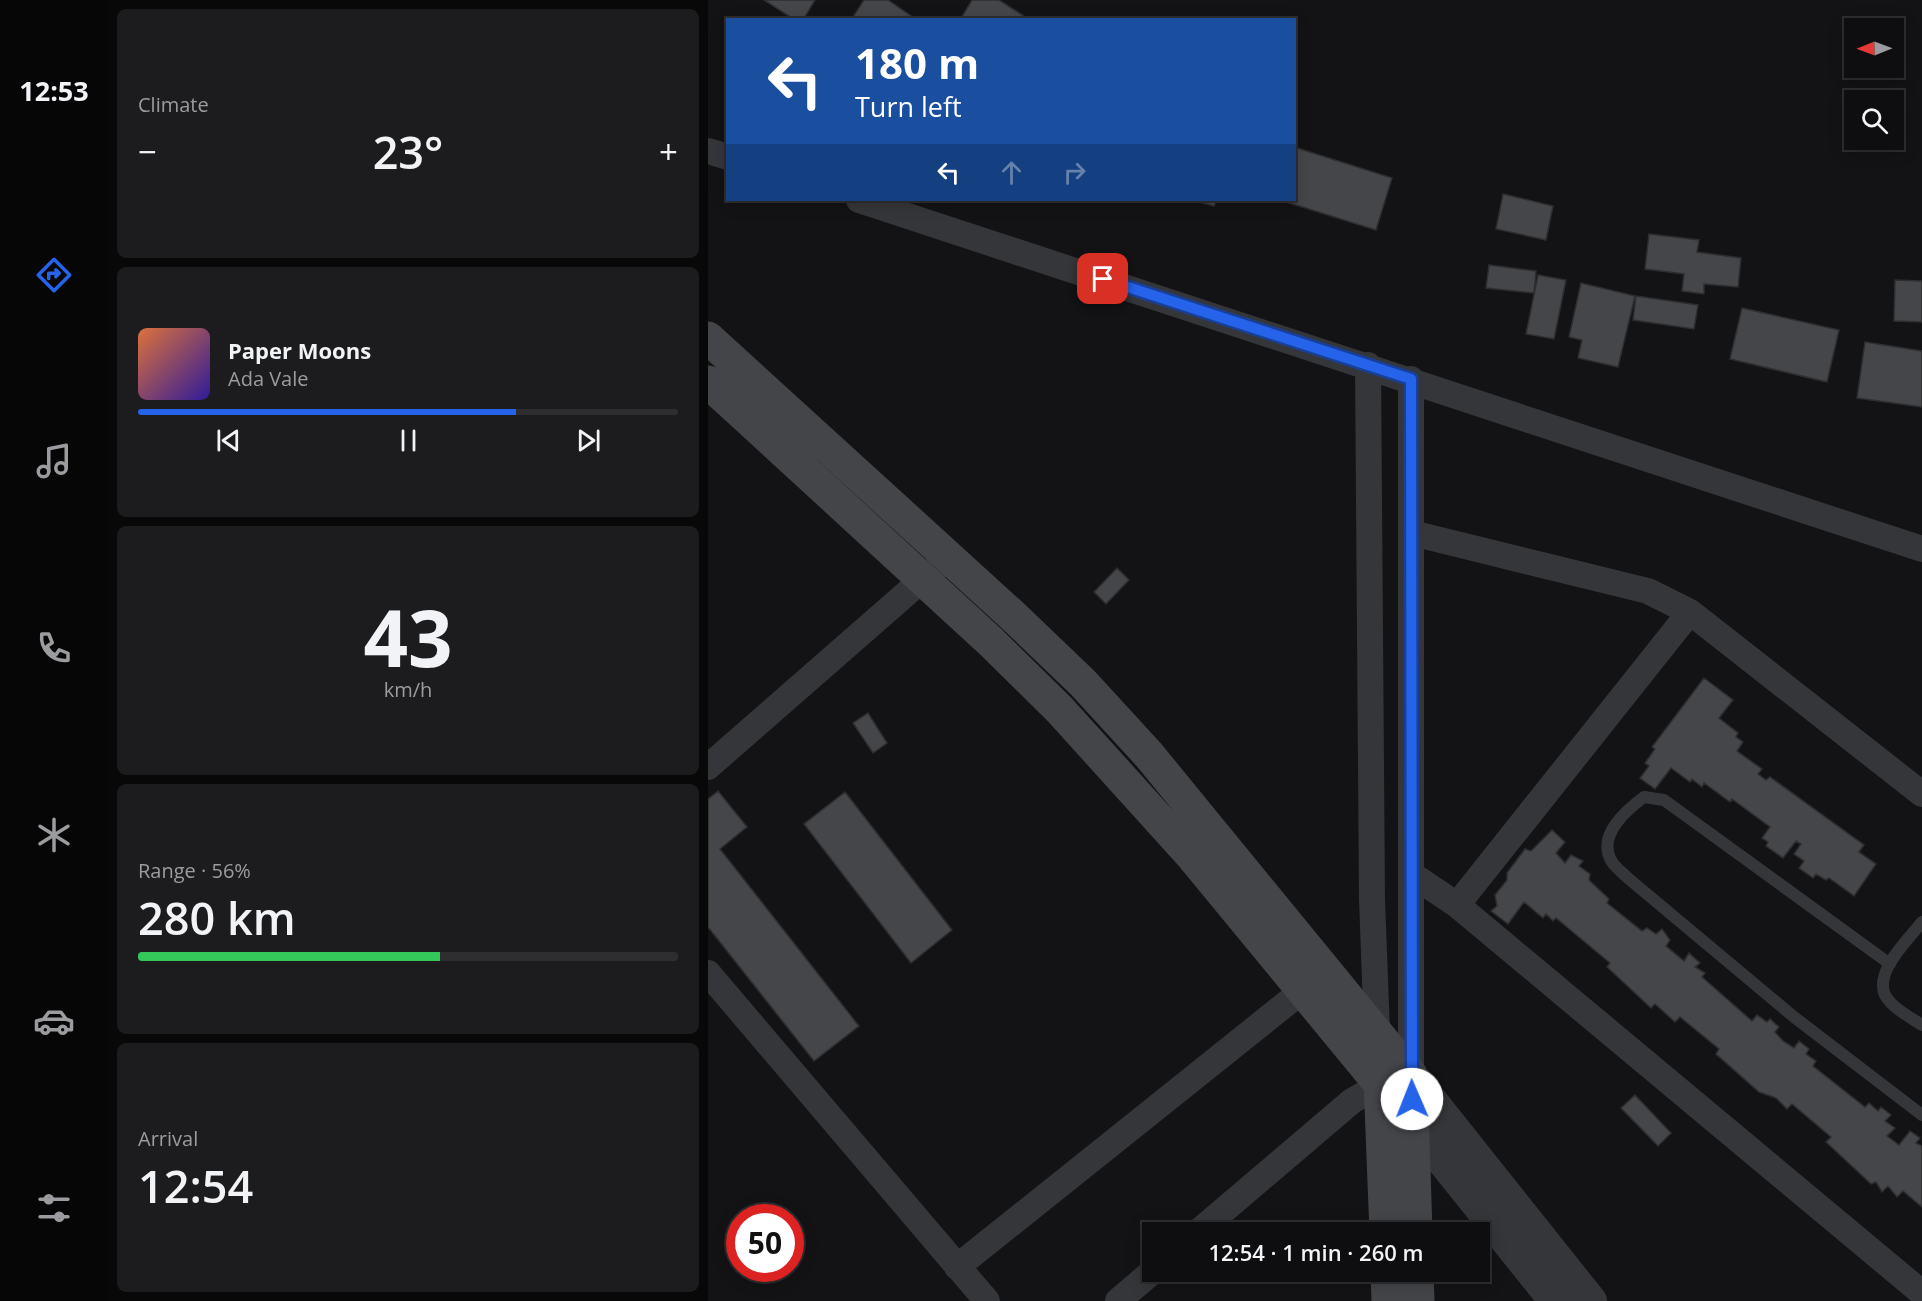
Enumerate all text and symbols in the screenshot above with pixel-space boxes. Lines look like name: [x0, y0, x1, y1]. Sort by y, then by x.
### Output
north arrow: [1844, 18, 1904, 78]
map controls: [1844, 18, 1904, 150]
text: 180 m: [855, 34, 979, 91]
icon: left: [756, 42, 834, 120]
text: 12:53: [19, 72, 89, 109]
text: Turn left: [855, 88, 962, 125]
button: search: [1844, 90, 1904, 150]
text: Climate: [138, 91, 209, 118]
text: 23°: [373, 121, 443, 182]
text: −: [138, 129, 157, 174]
text: +: [659, 129, 678, 174]
icon: left: [932, 156, 965, 189]
icon: ahead: [995, 156, 1028, 189]
icon: right: [1058, 156, 1091, 189]
pin: [1077, 253, 1128, 304]
icon: directions: [33, 254, 75, 296]
icon: arrive: [1086, 262, 1119, 295]
text: Paper Moons: [228, 335, 371, 365]
text: Ada Vale: [228, 365, 309, 392]
icon: previous: [212, 424, 245, 457]
icon: pause: [392, 424, 425, 457]
icon: next: [572, 424, 605, 457]
icon: music: [33, 440, 75, 482]
text: 43: [363, 584, 453, 690]
icon: phone: [33, 627, 75, 669]
text: km/h: [384, 676, 432, 703]
icon: climate: [33, 814, 75, 856]
text: Range · 56%: [138, 857, 251, 884]
text: 280 km: [138, 887, 296, 948]
icon: car: [33, 1000, 75, 1042]
position arrow: [1380, 1067, 1444, 1131]
text: Arrival: [138, 1125, 198, 1152]
text: 12:54: [138, 1155, 253, 1216]
icon: filters: [33, 1187, 75, 1229]
speed limit sign: 50: [726, 1204, 804, 1282]
text: 12:54 · 1 min · 260 m: [1208, 1237, 1424, 1267]

